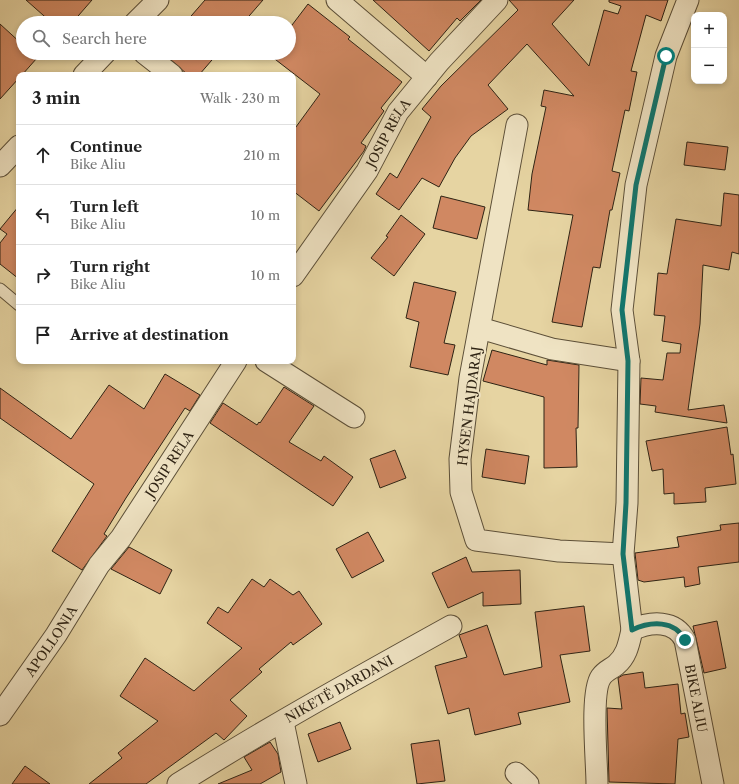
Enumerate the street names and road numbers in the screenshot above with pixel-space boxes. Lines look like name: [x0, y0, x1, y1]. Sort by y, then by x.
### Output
street label: JOSIP RELA: [361, 95, 414, 172]
street label: HYSEN HAJDARAJ: [454, 345, 484, 467]
street label: JOSIP RELA: [141, 427, 197, 502]
street label: APOLLONIA: [21, 602, 80, 680]
street label: NIKETË DARDANI: [282, 652, 396, 726]
street label: BIKE ALIU: [682, 663, 711, 734]

